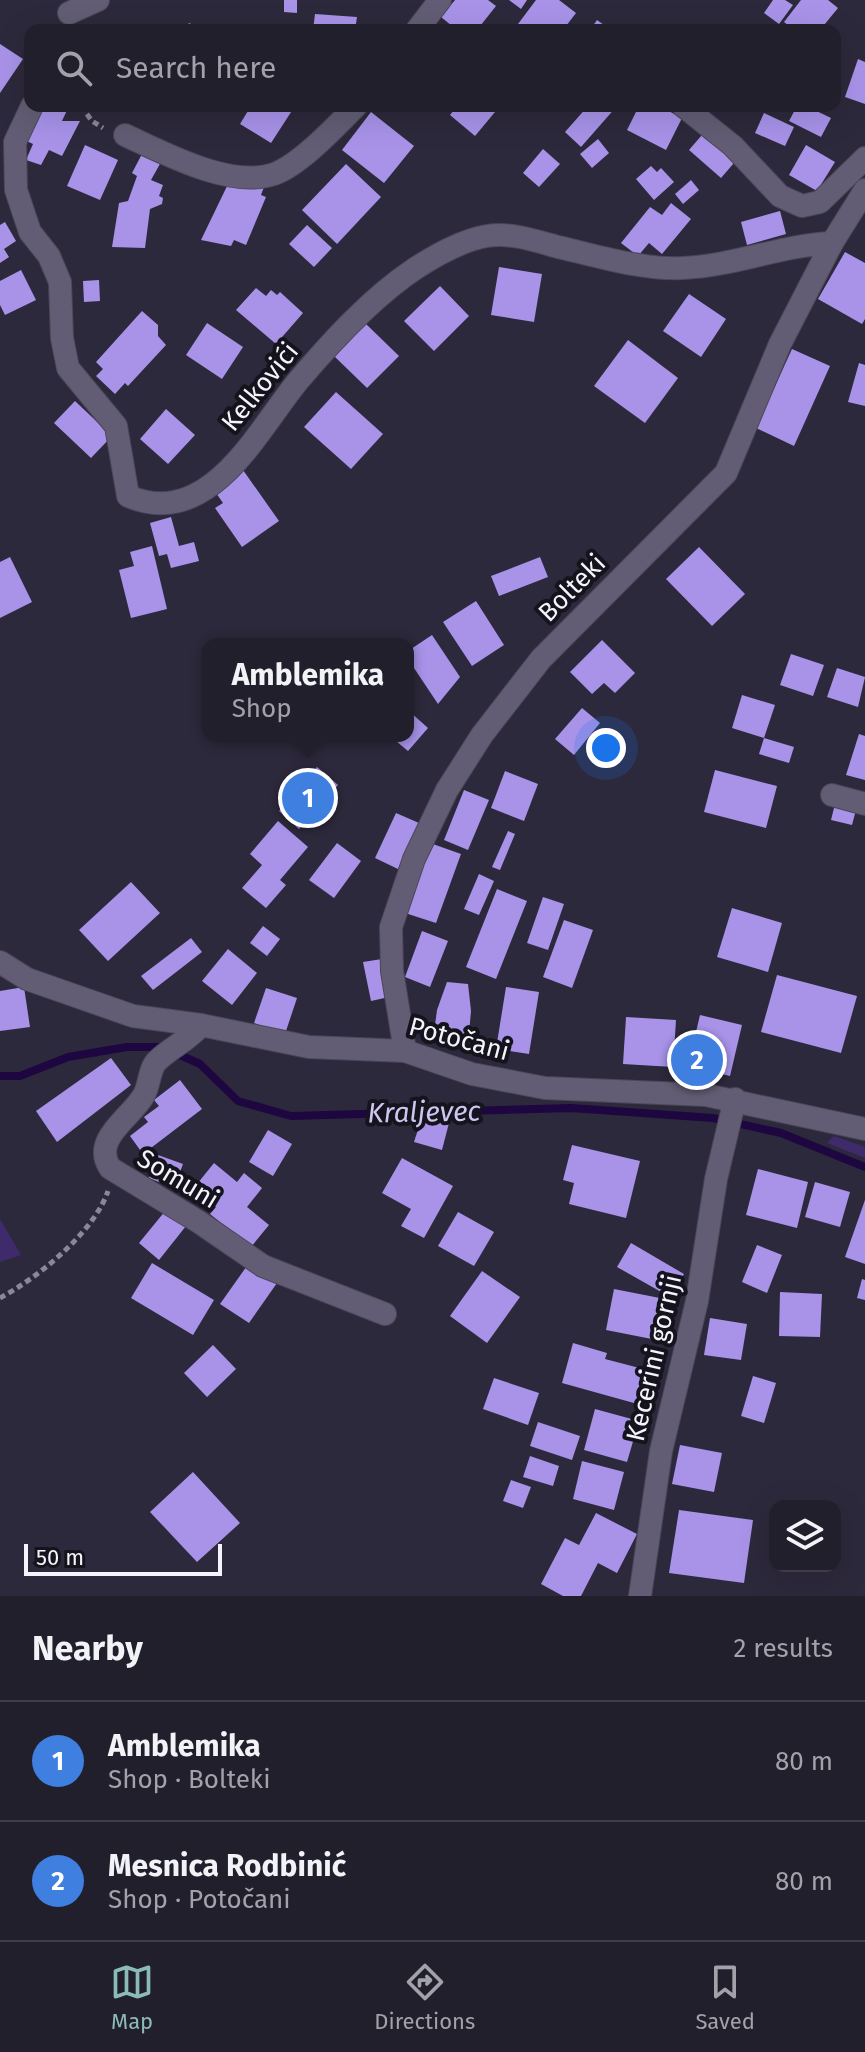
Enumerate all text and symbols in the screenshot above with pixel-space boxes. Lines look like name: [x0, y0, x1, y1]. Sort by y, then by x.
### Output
search box: [24, 24, 841, 112]
icon: search: [52, 46, 96, 90]
text: Search here: [116, 50, 276, 86]
street label: Kelkovići: [215, 337, 305, 437]
street label: Bolteki: [532, 548, 612, 628]
popup: [202, 638, 414, 742]
text: Amblemika: [232, 657, 384, 693]
text: Shop: [232, 693, 292, 724]
your location: [586, 728, 626, 768]
pin: 1: [282, 768, 334, 828]
street label: Potočani: [405, 1011, 513, 1067]
pin: 2: [671, 1030, 723, 1090]
water label: Kraljevec: [367, 1094, 482, 1129]
street label: Somuni: [132, 1143, 224, 1215]
street label: Kecerini gornji: [620, 1272, 688, 1444]
map controls: [769, 1500, 841, 1572]
button: layers: [769, 1500, 841, 1572]
scale bar: [24, 1540, 222, 1576]
text: 50 m: [36, 1544, 84, 1571]
text: Nearby: [32, 1628, 143, 1669]
text: 2 results: [733, 1633, 833, 1664]
text: Amblemika: [108, 1728, 261, 1764]
text: 1: [52, 1746, 64, 1777]
text: 80 m: [775, 1746, 833, 1777]
text: Shop · Bolteki: [108, 1764, 270, 1795]
text: Mesnica Rodbinić: [108, 1848, 346, 1884]
text: 2: [51, 1866, 65, 1897]
text: 80 m: [775, 1866, 833, 1897]
text: Shop · Potočani: [108, 1884, 291, 1915]
tab: Map: [110, 1960, 154, 2035]
tab: Directions: [374, 1960, 475, 2035]
tab: Saved: [695, 1960, 755, 2035]

